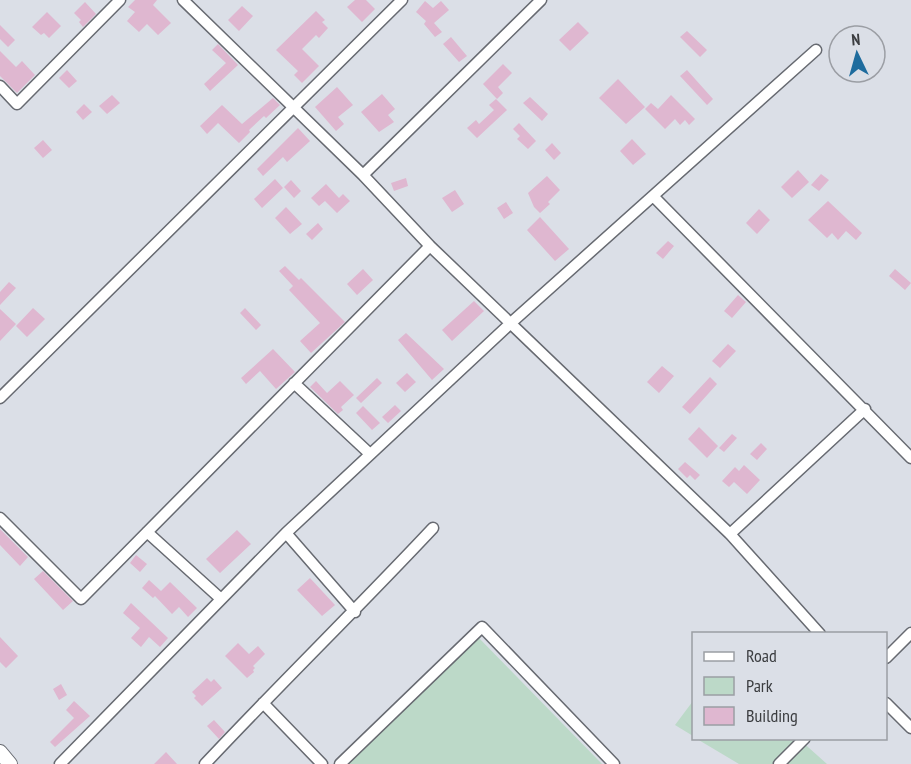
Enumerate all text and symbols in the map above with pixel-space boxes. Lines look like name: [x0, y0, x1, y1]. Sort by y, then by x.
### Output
north arrow: [827, 24, 887, 84]
text: N: [851, 29, 861, 49]
legend: [692, 632, 887, 740]
text: Road: [746, 644, 777, 667]
text: Park: [746, 674, 773, 697]
text: Building: [746, 704, 798, 727]

